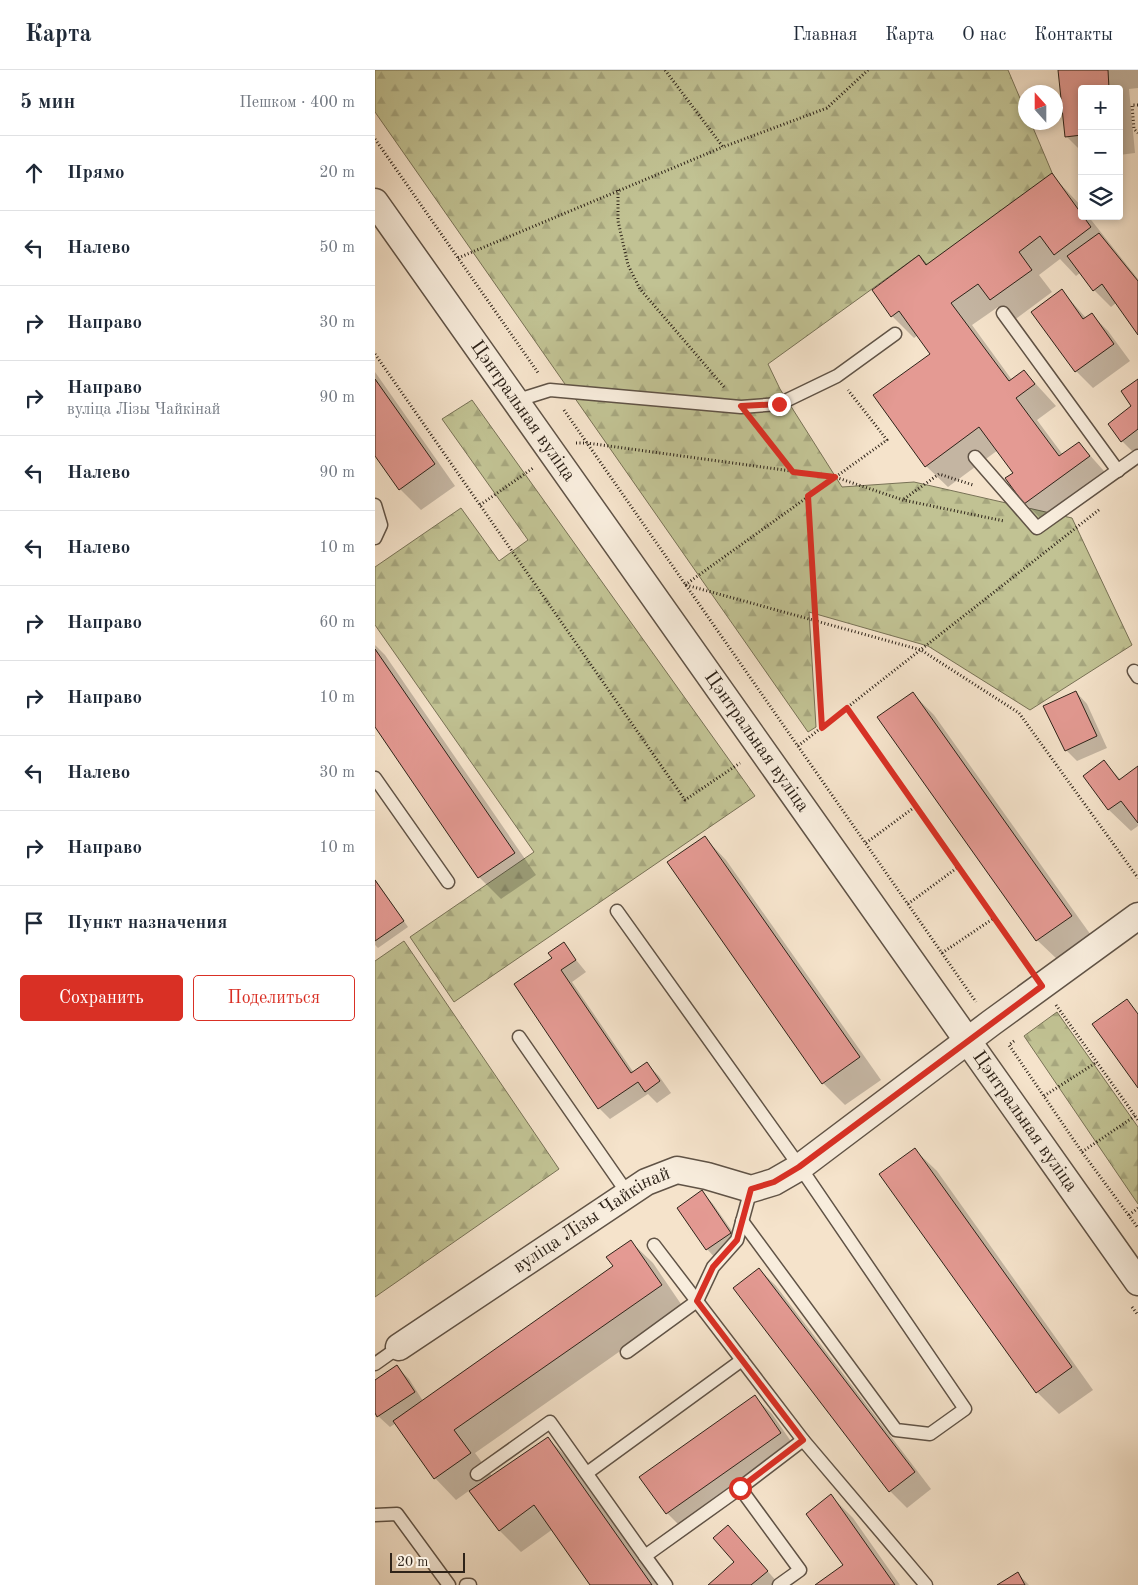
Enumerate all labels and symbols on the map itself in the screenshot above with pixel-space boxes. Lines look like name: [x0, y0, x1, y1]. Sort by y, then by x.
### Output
north arrow: [1018, 85, 1063, 130]
street label: Цэнтральная вуліца: [467, 337, 579, 485]
route end: [768, 393, 791, 416]
street label: Цэнтральная вуліца: [700, 668, 813, 816]
street label: Цэнтральная вуліца: [969, 1048, 1081, 1196]
street label: вуліца Лізы Чайкінай: [510, 1164, 673, 1277]
route start: [729, 1477, 752, 1500]
scale bar: [390, 1550, 465, 1573]

